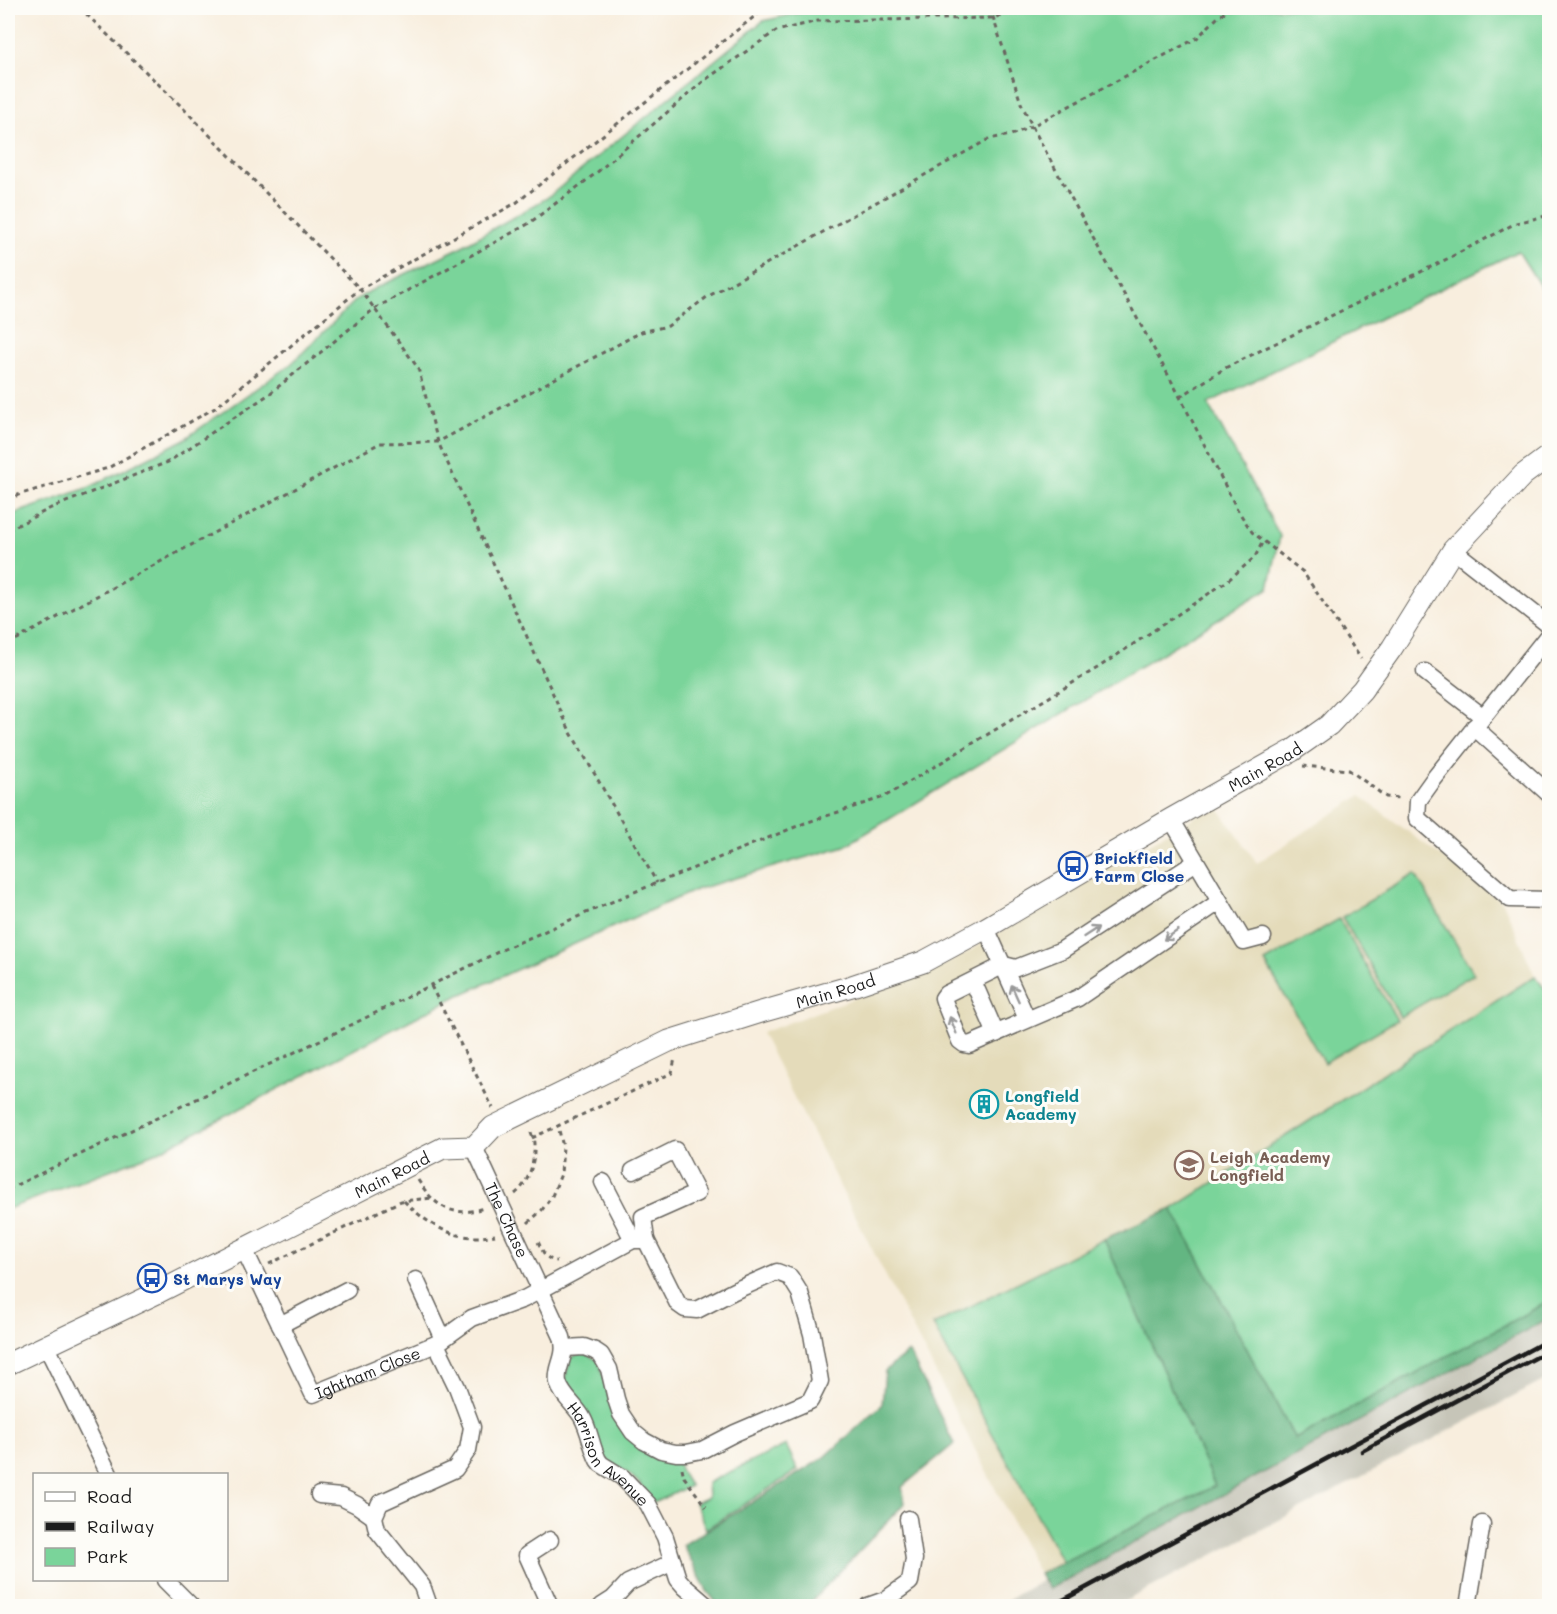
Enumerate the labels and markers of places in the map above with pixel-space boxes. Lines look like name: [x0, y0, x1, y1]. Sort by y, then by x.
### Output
place label: Brickfield Farm Close: [1094, 847, 1184, 886]
bus stop icon: Brickfield Farm Close: [1057, 850, 1089, 882]
place label: Longfield Academy: [1005, 1085, 1079, 1124]
building icon: Longfield Academy: [968, 1088, 1000, 1120]
place label: Leigh Academy Longfield: [1210, 1146, 1331, 1185]
school or university icon: Leigh Academy Longfield: [1173, 1149, 1205, 1181]
bus stop icon: St Marys Way: [136, 1262, 168, 1294]
place label: St Marys Way: [173, 1268, 282, 1289]

